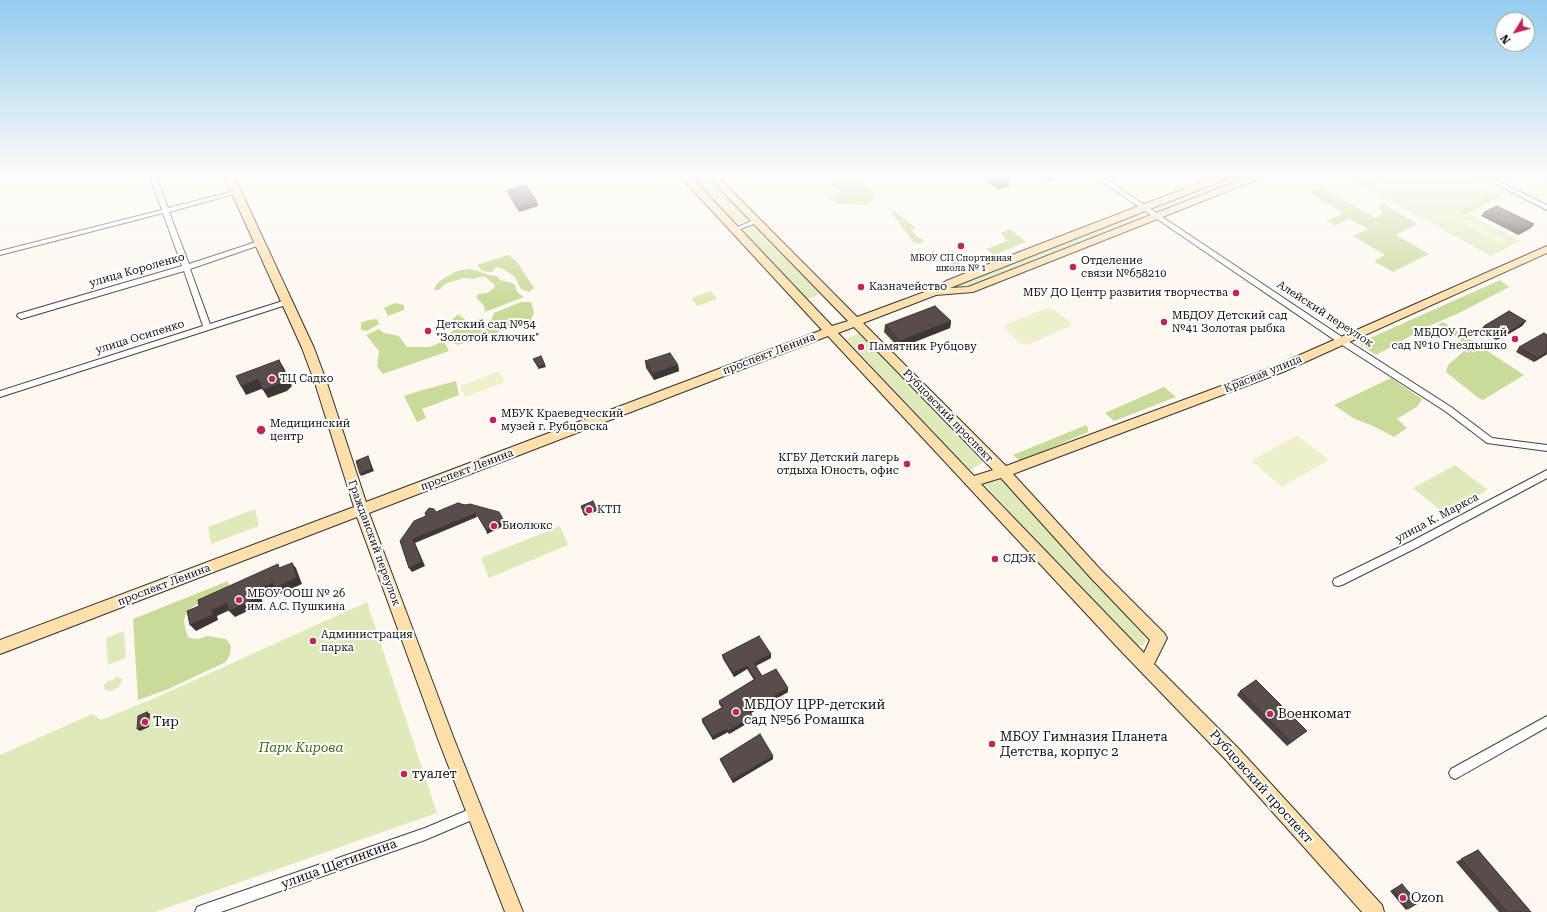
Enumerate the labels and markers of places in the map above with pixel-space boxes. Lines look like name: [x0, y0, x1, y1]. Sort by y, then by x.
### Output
marker: МБОУ СП Спортивная школа № 1: [956, 241, 966, 251]
place label: МБОУ СП Спортивная школа № 1: [910, 253, 1012, 274]
place label: Отделение связи №658210: [1081, 254, 1167, 280]
marker: Отделение связи №658210: [1068, 262, 1078, 272]
place label: Казначейство: [869, 280, 947, 294]
marker: Казначейство: [856, 282, 866, 292]
place label: МБУ ДО Центр развития творчества: [1023, 286, 1228, 300]
marker: МБУ ДО Центр развития творчества: [1231, 288, 1241, 298]
place label: МБДОУ Детский сад №41 Золотая рыбка: [1172, 309, 1287, 335]
marker: МБДОУ Детский сад №41 Золотая рыбка: [1159, 317, 1169, 327]
place label: Детский сад №54 "Золотой ключик": [436, 318, 539, 344]
marker: Детский сад №54 "Золотой ключик": [423, 326, 433, 336]
place label: МБДОУ Детский сад №10 Гнездышко: [1392, 326, 1507, 352]
marker: МБДОУ Детский сад №10 Гнездышко: [1510, 334, 1520, 344]
place label: Памятник Рубцову: [869, 340, 977, 354]
marker: Памятник Рубцову: [856, 342, 866, 352]
place label: ТЦ Садко: [280, 372, 333, 386]
marker: ТЦ Садко: [267, 374, 277, 384]
place label: МБУК Краеведческий музей г. Рубцовска: [501, 407, 623, 433]
marker: МБУК Краеведческий музей г. Рубцовска: [488, 415, 498, 425]
place label: Медицинский центр: [270, 417, 350, 443]
marker: Медицинский центр: [255, 424, 267, 436]
place label: КГБУ Детский лагерь отдыха Юность, офис: [777, 451, 899, 477]
marker: КГБУ Детский лагерь отдыха Юность, офис: [902, 459, 912, 469]
place label: КТП: [597, 503, 621, 517]
marker: КТП: [584, 505, 594, 515]
place label: Биолюкс: [502, 519, 553, 533]
marker: Биолюкс: [489, 521, 499, 531]
place label: СДЭК: [1003, 552, 1036, 566]
marker: СДЭК: [990, 554, 1000, 564]
place label: МБОУ ООШ № 26 им. А.С. Пушкина: [247, 587, 345, 613]
marker: МБОУ ООШ № 26 им. А.С. Пушкина: [234, 595, 244, 605]
place label: Администрация парка: [321, 628, 413, 654]
marker: Администрация парка: [308, 636, 318, 646]
place label: МБДОУ ЦРР-детский сад №56 Ромашка: [744, 697, 885, 728]
place label: Военкомат: [1278, 706, 1351, 722]
marker: МБДОУ ЦРР-детский сад №56 Ромашка: [731, 707, 741, 717]
marker: Военкомат: [1265, 709, 1275, 719]
place label: Тир: [153, 714, 179, 730]
marker: Тир: [140, 717, 150, 727]
place label: МБОУ Гимназия Планета Детства, корпус 2: [1000, 729, 1167, 760]
marker: МБОУ Гимназия Планета Детства, корпус 2: [987, 739, 997, 749]
place label: туалет: [412, 766, 457, 782]
marker: туалет: [399, 769, 409, 779]
place label: Ozon: [1411, 890, 1444, 906]
marker: Ozon: [1398, 893, 1408, 903]

